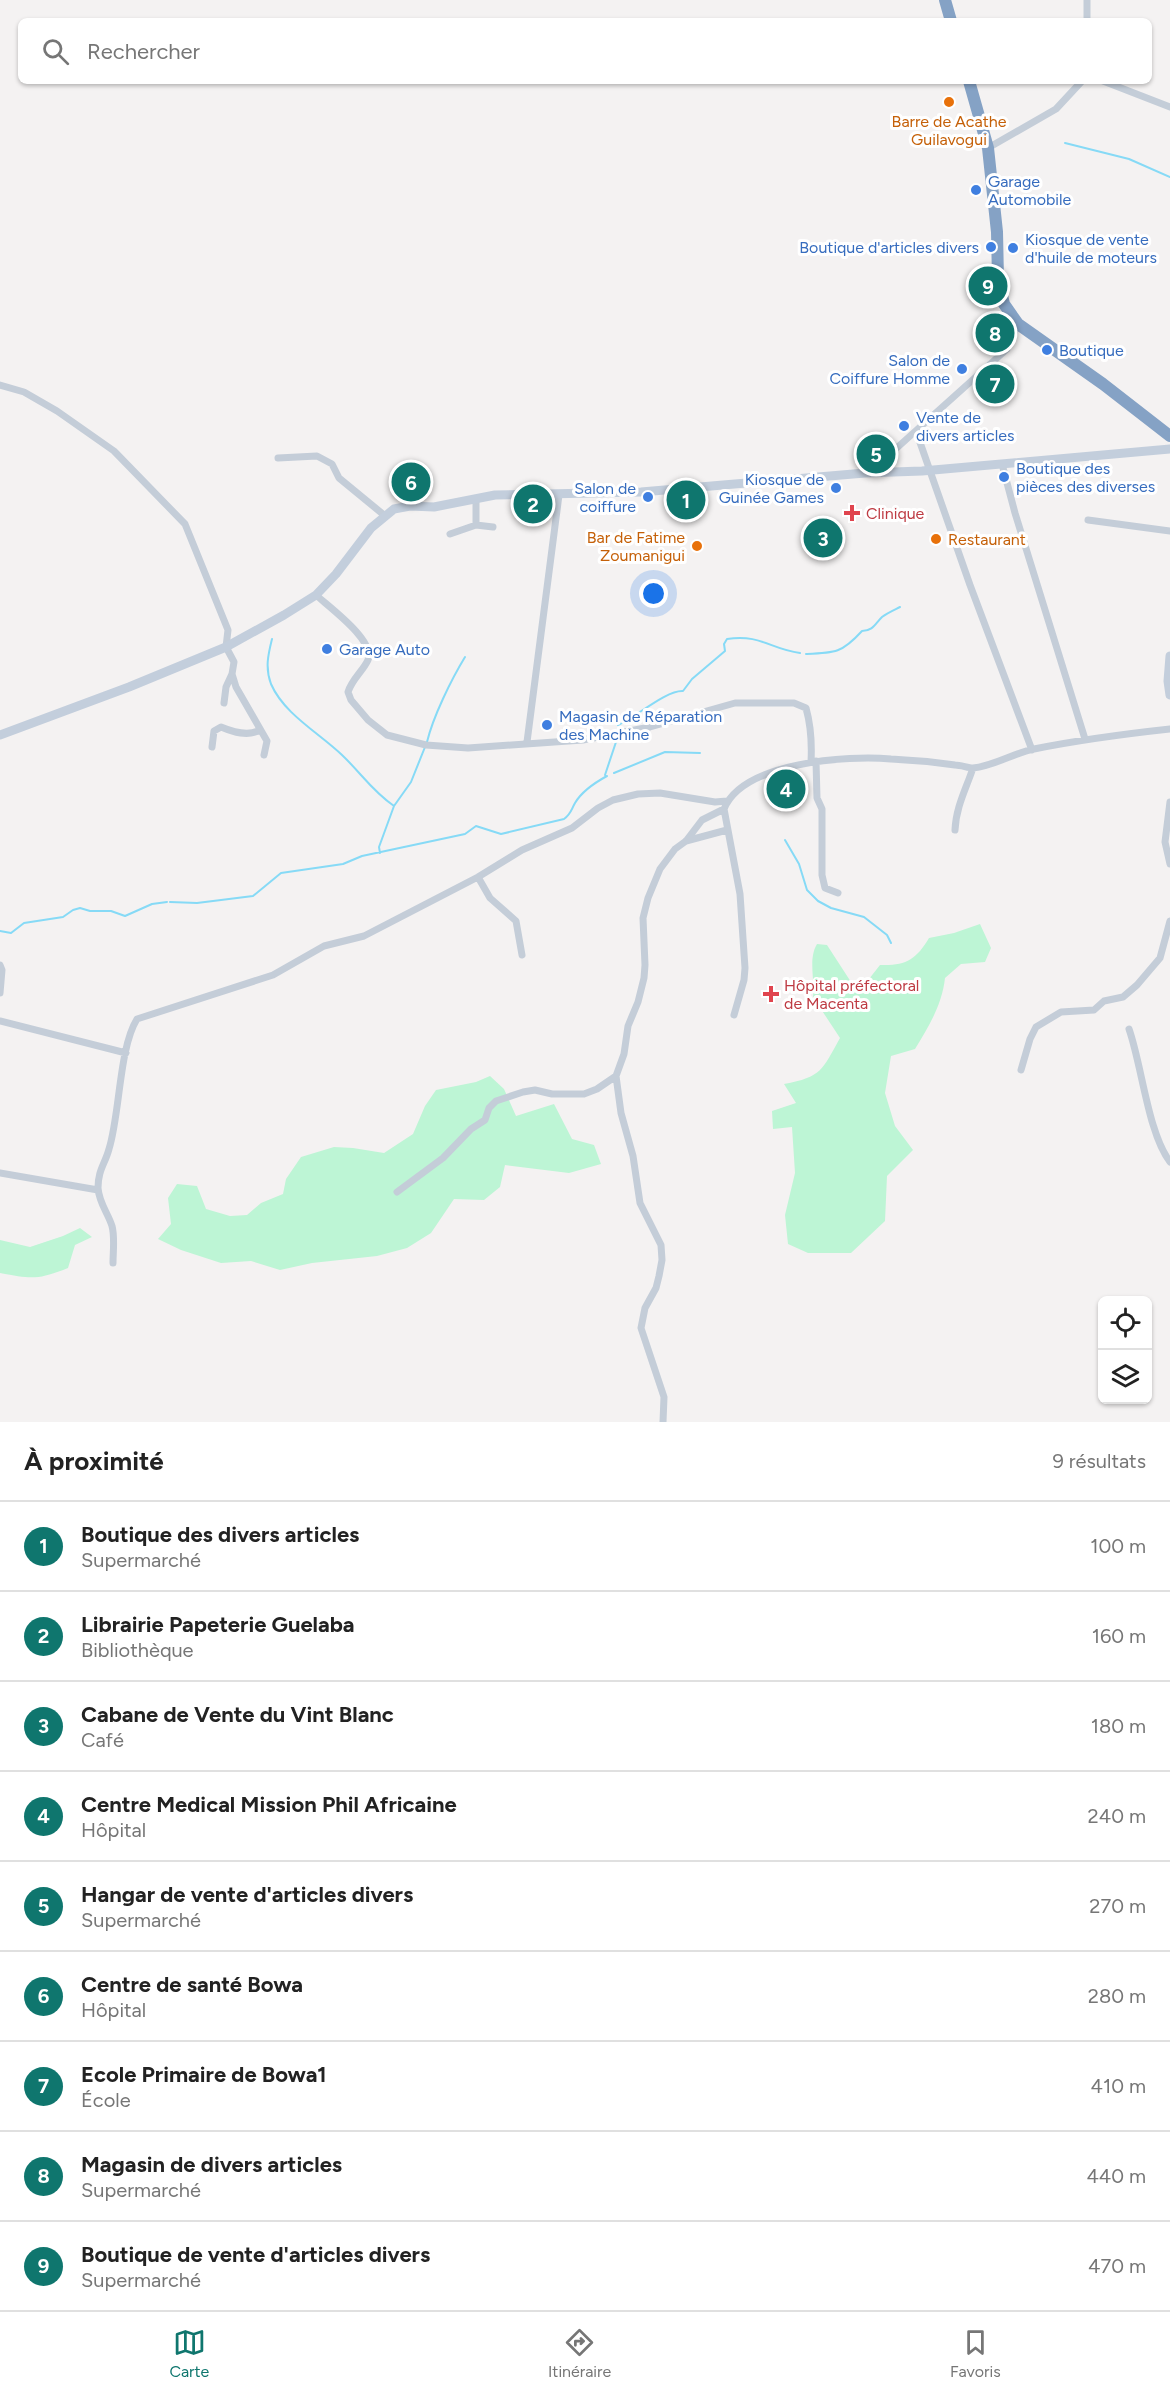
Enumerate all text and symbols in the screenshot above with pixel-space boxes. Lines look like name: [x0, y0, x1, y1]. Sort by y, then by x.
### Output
search box: [18, 18, 1152, 84]
icon: search: [39, 35, 72, 68]
text: Rechercher: [87, 38, 200, 65]
marker: Barre de Acathe Guilavogui: [942, 95, 956, 109]
place label: Barre de Acathe Guilavogui: [892, 112, 1007, 149]
place label: Garage Automobile: [988, 172, 1072, 209]
marker: Garage Automobile: [969, 183, 983, 197]
place label: Kiosque de vente d'huile de moteurs: [1025, 230, 1157, 267]
place label: Boutique d'articles divers: [799, 238, 979, 257]
marker: Boutique d'articles divers: [984, 240, 998, 254]
marker: Kiosque de vente d'huile de moteurs: [1006, 241, 1020, 255]
pin: 9: [968, 264, 1008, 308]
pin: 8: [976, 310, 1014, 356]
place label: Boutique: [1059, 341, 1124, 360]
marker: Boutique: [1040, 343, 1054, 357]
place label: Salon de Coiffure Homme: [829, 351, 950, 388]
marker: Salon de Coiffure Homme: [955, 362, 969, 376]
pin: 7: [976, 362, 1014, 406]
place label: Vente de divers articles: [916, 408, 1014, 445]
marker: Vente de divers articles: [897, 419, 911, 433]
pin: 5: [856, 432, 896, 476]
place label: Boutique des pièces des diverses: [1016, 459, 1155, 496]
pin: 6: [392, 460, 430, 504]
place label: Kiosque de Guinée Games: [719, 470, 824, 507]
marker: Boutique des pièces des diverses: [997, 470, 1011, 484]
pin: 1: [666, 478, 706, 522]
place label: Salon de coiffure: [574, 479, 636, 516]
marker: Kiosque de Guinée Games: [829, 481, 843, 495]
pin: 2: [514, 482, 552, 526]
marker: Salon de coiffure: [641, 490, 655, 504]
marker: Clinique: [843, 504, 861, 522]
place label: Clinique: [866, 504, 925, 523]
pin: 3: [804, 516, 842, 560]
place label: Bar de Fatime Zoumanigui: [587, 528, 685, 565]
place label: Restaurant: [948, 530, 1026, 549]
marker: Restaurant: [929, 532, 943, 546]
marker: Bar de Fatime Zoumanigui: [690, 539, 704, 553]
your location: [639, 579, 668, 608]
place label: Garage Auto: [339, 640, 430, 659]
marker: Garage Auto: [320, 642, 334, 656]
place label: Magasin de Réparation des Machine: [559, 707, 722, 744]
marker: Magasin de Réparation des Machine: [540, 718, 554, 732]
pin: 4: [766, 766, 806, 812]
place label: Hôpital préfectoral de Macenta: [784, 976, 919, 1013]
marker: Hôpital préfectoral de Macenta: [762, 985, 780, 1003]
map controls: [1098, 1296, 1152, 1404]
button: locate: [1098, 1296, 1152, 1350]
button: layers: [1098, 1350, 1152, 1404]
text: À proximité: [24, 1445, 164, 1477]
text: 9 résultats: [1053, 1449, 1146, 1473]
text: Boutique des divers articles: [81, 1521, 359, 1548]
text: 1: [39, 1534, 48, 1558]
text: 100 m: [1090, 1534, 1146, 1558]
text: Supermarché: [81, 1548, 201, 1572]
text: Librairie Papeterie Guelaba: [81, 1611, 355, 1638]
text: 2: [38, 1624, 49, 1648]
text: 160 m: [1092, 1624, 1146, 1648]
text: Bibliothèque: [81, 1638, 194, 1662]
text: Cabane de Vente du Vint Blanc: [81, 1701, 394, 1728]
text: 3: [38, 1714, 49, 1738]
text: 180 m: [1091, 1714, 1146, 1738]
text: Café: [81, 1728, 124, 1752]
text: Centre Medical Mission Phil Africaine: [81, 1791, 457, 1818]
text: 4: [37, 1804, 50, 1828]
text: 240 m: [1088, 1804, 1146, 1828]
text: Hôpital: [81, 1818, 146, 1842]
text: Hangar de vente d'articles divers: [81, 1881, 413, 1908]
text: 5: [38, 1894, 49, 1918]
text: 270 m: [1089, 1894, 1146, 1918]
text: Supermarché: [81, 1908, 201, 1932]
text: Centre de santé Bowa: [81, 1971, 303, 1998]
text: 6: [38, 1984, 49, 2008]
text: 280 m: [1088, 1984, 1146, 2008]
text: Hôpital: [81, 1998, 146, 2022]
text: Ecole Primaire de Bowa1: [81, 2061, 327, 2088]
text: 7: [38, 2074, 49, 2098]
text: 410 m: [1091, 2074, 1146, 2098]
text: École: [81, 2088, 131, 2112]
text: Magasin de divers articles: [81, 2151, 342, 2178]
text: 8: [37, 2164, 50, 2188]
text: 440 m: [1086, 2164, 1146, 2188]
text: Supermarché: [81, 2178, 201, 2202]
text: Boutique de vente d'articles divers: [81, 2241, 430, 2268]
text: 9: [38, 2254, 49, 2278]
text: 470 m: [1088, 2254, 1146, 2278]
text: Supermarché: [81, 2268, 201, 2292]
tab: Carte: [169, 2326, 209, 2381]
tab: Itinéraire: [548, 2326, 611, 2381]
tab: Favoris: [950, 2326, 1001, 2381]

